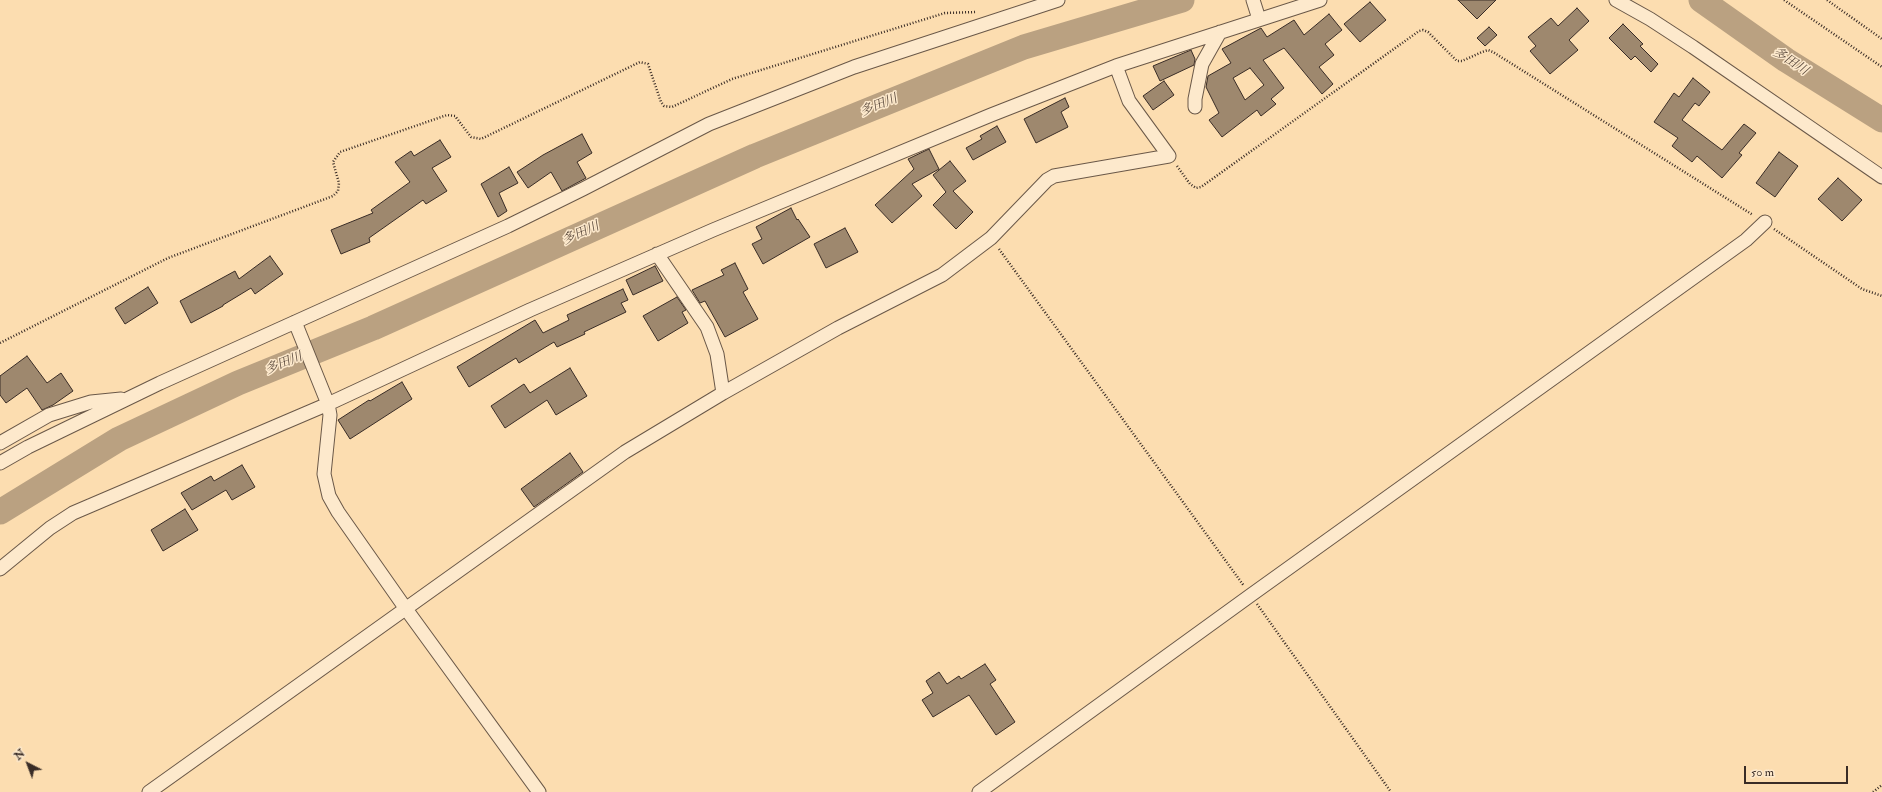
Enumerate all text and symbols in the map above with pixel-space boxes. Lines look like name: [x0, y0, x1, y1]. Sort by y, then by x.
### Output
water label: 多田川: [1769, 45, 1811, 79]
water label: 多田川: [858, 91, 900, 121]
water label: 多田川: [560, 219, 602, 249]
water label: 多田川: [263, 349, 305, 379]
north arrow: [8, 744, 48, 784]
text: N: [12, 747, 28, 763]
scale bar: [1746, 758, 1850, 784]
text: 50 m: [1751, 765, 1774, 780]

